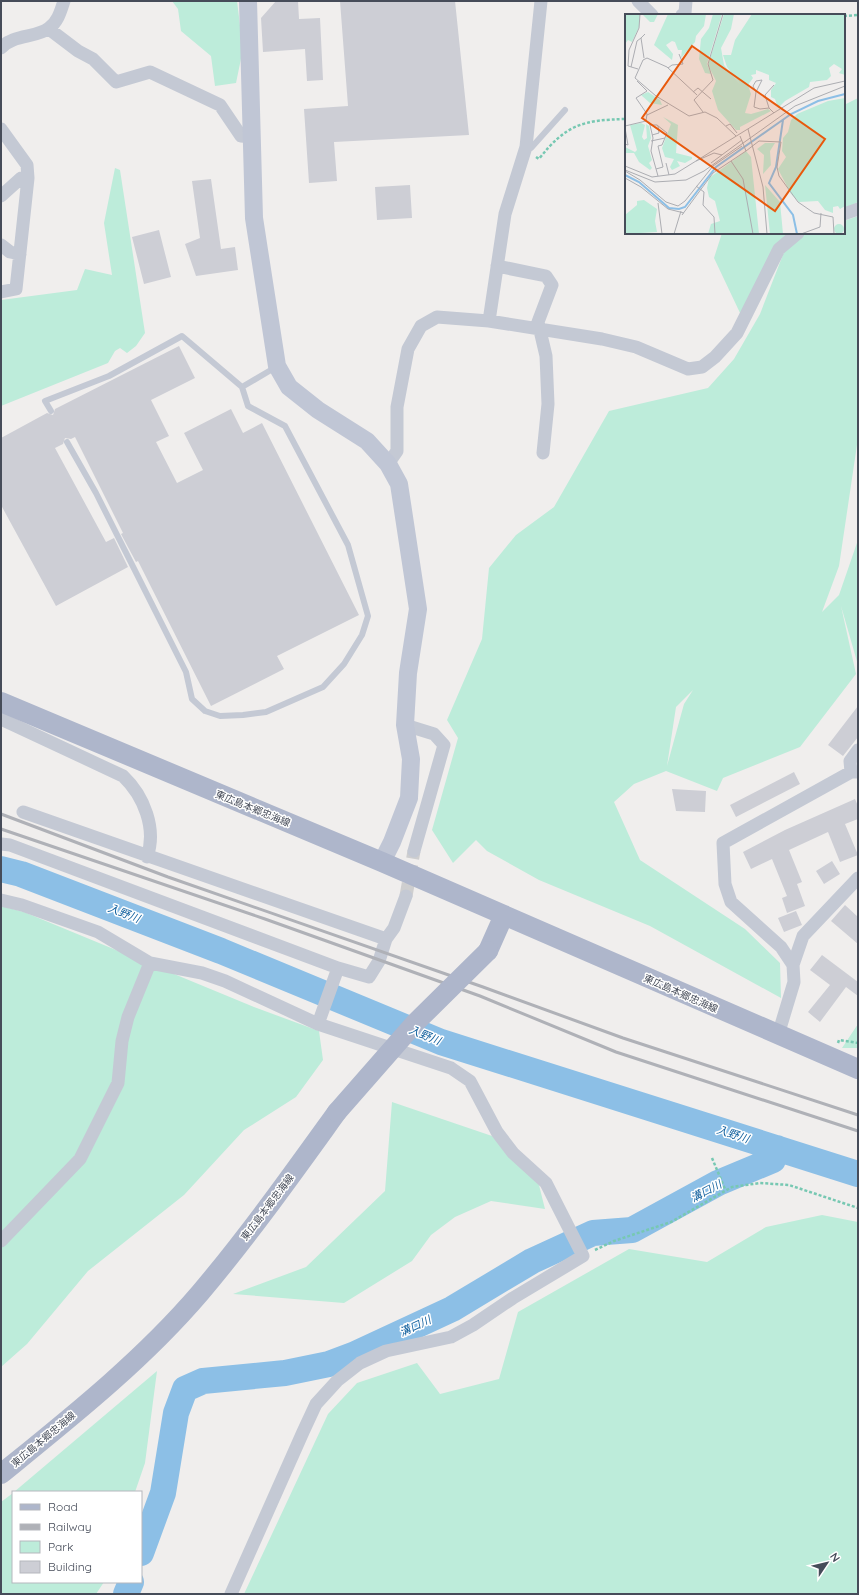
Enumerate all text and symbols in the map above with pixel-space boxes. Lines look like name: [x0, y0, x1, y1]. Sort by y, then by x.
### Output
inset map: [625, 14, 845, 234]
street label: 東広島本郷忠海線: [213, 787, 292, 829]
water label: 入野川: [106, 901, 143, 926]
street label: 東広島本郷忠海線: [642, 971, 720, 1016]
water label: 入野川: [407, 1022, 444, 1048]
water label: 入野川: [715, 1122, 752, 1146]
street label: 東広島本郷忠海線: [238, 1171, 297, 1243]
water label: 溝口川: [688, 1177, 725, 1205]
water label: 溝口川: [397, 1312, 434, 1339]
street label: 東広島本郷忠海線: [9, 1409, 78, 1470]
legend: [12, 1491, 142, 1583]
text: Road: [48, 1499, 78, 1514]
text: Railway: [48, 1519, 92, 1534]
text: Park: [48, 1539, 73, 1554]
north arrow: [807, 1543, 847, 1583]
text: N: [827, 1550, 843, 1565]
text: Building: [48, 1559, 92, 1574]

